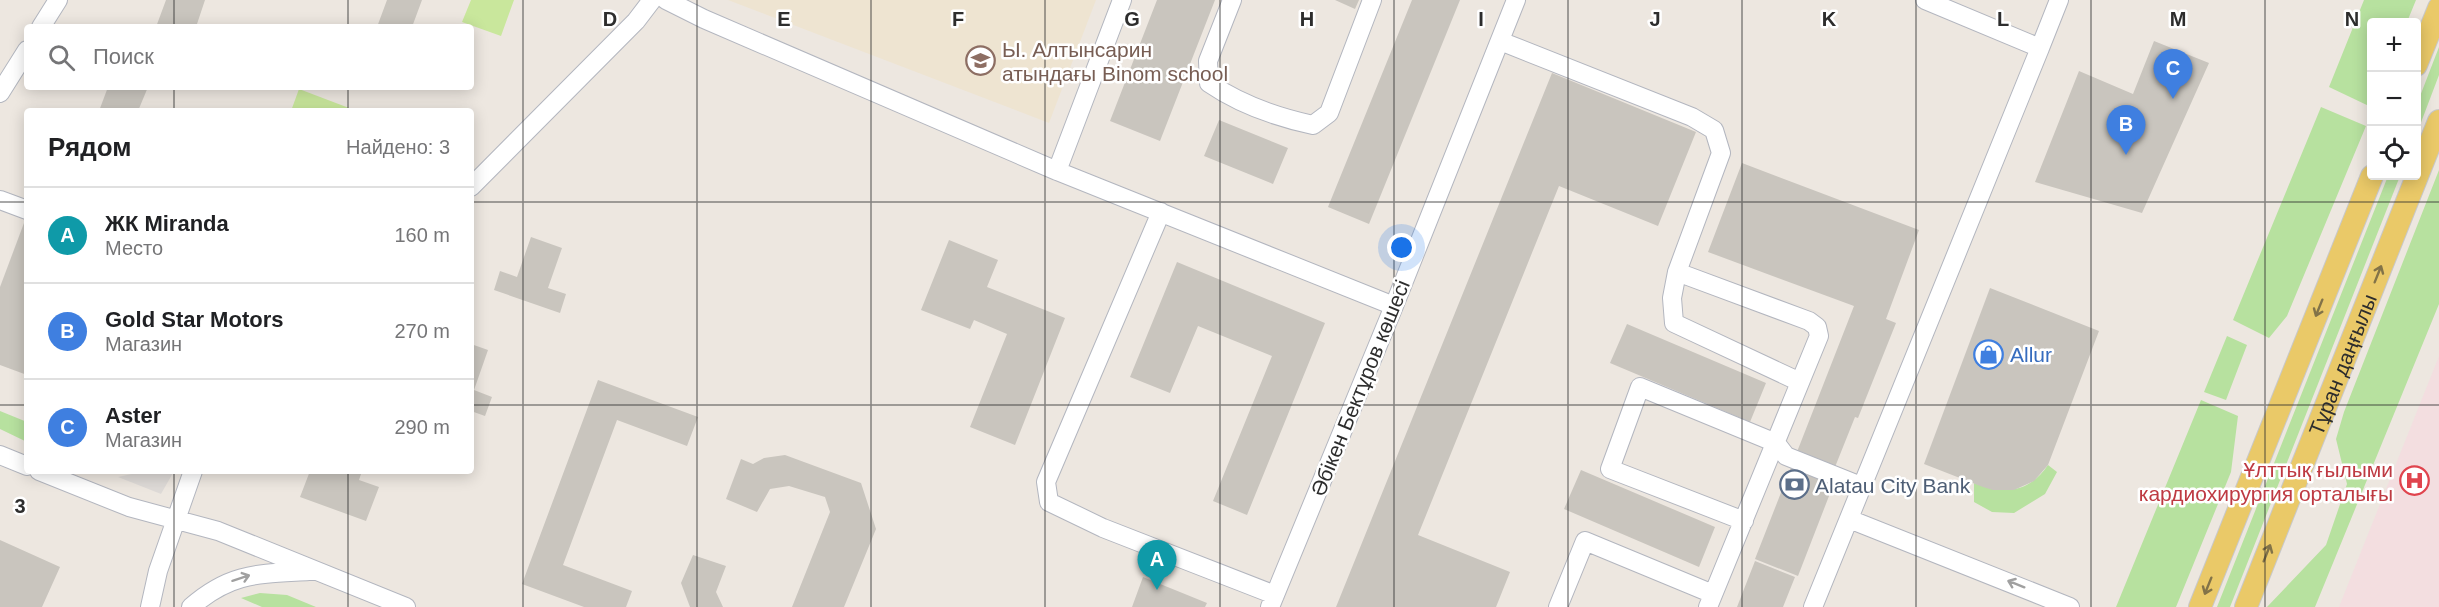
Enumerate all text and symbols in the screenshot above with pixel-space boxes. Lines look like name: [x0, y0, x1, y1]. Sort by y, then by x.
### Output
text: D: [603, 8, 617, 30]
text: E: [777, 8, 791, 30]
text: F: [952, 8, 964, 30]
text: G: [1124, 8, 1140, 30]
text: H: [1300, 8, 1314, 30]
text: I: [1478, 8, 1484, 30]
text: J: [1649, 8, 1661, 30]
text: K: [1822, 8, 1837, 30]
text: L: [1997, 8, 2009, 30]
text: M: [2170, 8, 2186, 30]
text: N: [2345, 8, 2359, 30]
map controls: [2367, 18, 2421, 180]
button: +: [2367, 18, 2421, 72]
search box: [24, 24, 474, 90]
place label: Ы. Алтынсарин атындағы Binom school: [1002, 38, 1228, 85]
icon: search: [45, 41, 78, 74]
text: Поиск: [93, 44, 154, 69]
school or university icon: Ы. Алтынсарин атындағы Binom school: [965, 45, 997, 77]
pin: C: [2154, 50, 2192, 99]
button: −: [2367, 72, 2421, 126]
pin: B: [2106, 106, 2146, 155]
button: locate: [2367, 126, 2421, 180]
text: Рядом: [48, 132, 131, 162]
text: Найдено: 3: [346, 136, 450, 158]
text: ЖК Miranda: [105, 211, 229, 236]
text: A: [60, 224, 75, 246]
text: 160 m: [394, 224, 450, 246]
your location: [1387, 233, 1416, 262]
text: Место: [105, 237, 163, 259]
one-way arrow: [2373, 265, 2384, 284]
street label: Әбікен Бектұров көшесі: [1306, 277, 1414, 499]
street label: Тұран даңғылы: [2304, 291, 2381, 438]
one-way arrow: [2313, 298, 2324, 317]
text: Gold Star Motors: [105, 307, 283, 332]
text: B: [60, 320, 75, 342]
text: 270 m: [394, 320, 450, 342]
text: Магазин: [105, 333, 182, 355]
shop icon: Allur: [1973, 338, 2005, 370]
place label: Allur: [2010, 343, 2052, 366]
text: Aster: [105, 403, 161, 428]
text: C: [60, 416, 75, 438]
text: 290 m: [394, 416, 450, 438]
text: Магазин: [105, 429, 182, 451]
place label: Ұлттық ғылыми кардиохирургия орталығы: [2139, 458, 2393, 505]
hospital icon: Ұлттық ғылыми кардиохирургия орталығы: [2398, 465, 2430, 497]
bank icon: Alatau City Bank: [1778, 469, 1810, 501]
place label: Alatau City Bank: [1815, 474, 1971, 497]
text: 3: [14, 495, 26, 517]
pin: A: [1138, 540, 1176, 590]
one-way arrow: [2262, 544, 2273, 562]
one-way arrow: [231, 572, 250, 583]
one-way arrow: [2202, 577, 2213, 595]
one-way arrow: [2007, 578, 2026, 589]

